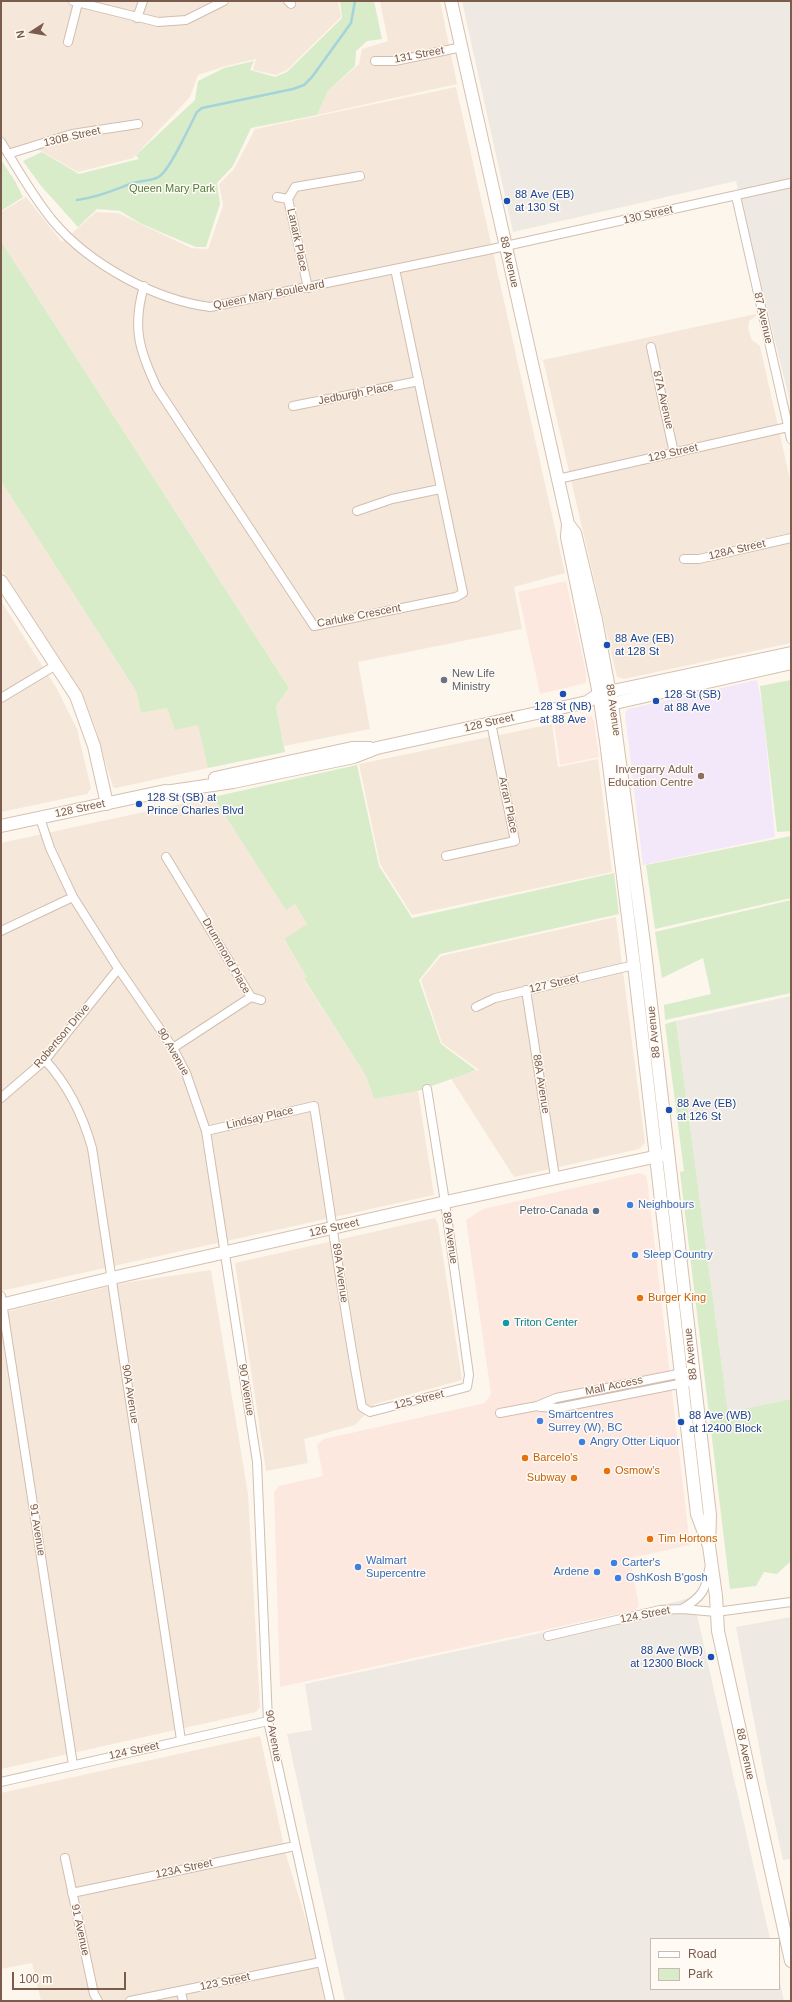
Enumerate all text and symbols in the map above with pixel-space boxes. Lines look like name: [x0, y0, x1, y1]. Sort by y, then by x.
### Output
north arrow: [12, 12, 52, 52]
text: N: [14, 29, 27, 40]
street label: 131 Street: [393, 44, 445, 66]
street label: 130B Street: [42, 124, 102, 150]
park label: Queen Mary Park: [129, 182, 215, 196]
place label: 88 Ave (EB) at 130 St: [515, 188, 574, 214]
marker: 88 Ave (EB) at 130 St: [502, 196, 512, 206]
street label: 130 Street: [622, 203, 674, 227]
street label: Lanark Place: [284, 207, 310, 273]
street label: 88 Avenue: [497, 235, 521, 289]
street label: Queen Mary Boulevard: [212, 278, 326, 312]
street label: 87 Avenue: [751, 291, 775, 345]
street label: 87A Avenue: [650, 369, 676, 431]
street label: Jedburgh Place: [317, 380, 395, 408]
street label: 129 Street: [647, 441, 699, 465]
street label: 128A Street: [707, 537, 767, 563]
street label: Carluke Crescent: [316, 601, 402, 631]
place label: 88 Ave (EB) at 128 St: [615, 632, 674, 658]
marker: 88 Ave (EB) at 128 St: [602, 640, 612, 650]
place label: New Life Ministry: [452, 667, 495, 693]
marker: New Life Ministry: [439, 675, 449, 685]
street label: 88 Avenue: [603, 683, 623, 737]
place label: 128 St (SB) at 88 Ave: [664, 688, 721, 714]
marker: 128 St (NB) at 88 Ave: [558, 689, 568, 699]
marker: 128 St (SB) at 88 Ave: [651, 696, 661, 706]
place label: 128 St (NB) at 88 Ave: [534, 700, 592, 726]
street label: 128 Street: [463, 711, 515, 735]
place label: Invergarry Adult Education Centre: [608, 763, 693, 789]
marker: Invergarry Adult Education Centre: [696, 771, 706, 781]
street label: Arran Place: [496, 776, 520, 834]
place label: 128 St (SB) at Prince Charles Blvd: [147, 791, 244, 817]
street label: 128 Street: [54, 797, 106, 821]
marker: 128 St (SB) at Prince Charles Blvd: [134, 799, 144, 809]
street label: Drummond Place: [199, 916, 253, 996]
street label: 127 Street: [528, 972, 580, 996]
street label: Robertson Drive: [31, 1001, 93, 1071]
street label: 88 Avenue: [645, 1005, 663, 1059]
street label: 90 Avenue: [154, 1026, 192, 1078]
street label: 88A Avenue: [530, 1053, 552, 1115]
place label: 88 Ave (EB) at 126 St: [677, 1097, 736, 1123]
street label: Lindsay Place: [225, 1104, 295, 1132]
marker: 88 Ave (EB) at 126 St: [664, 1105, 674, 1115]
place label: Neighbours: [638, 1198, 694, 1212]
marker: Neighbours: [625, 1200, 635, 1210]
place label: Petro-Canada: [520, 1204, 588, 1218]
marker: Petro-Canada: [591, 1206, 601, 1216]
street label: 89 Avenue: [440, 1211, 460, 1265]
street label: 126 Street: [308, 1216, 360, 1240]
street label: 89A Avenue: [329, 1243, 351, 1303]
place label: Sleep Country: [643, 1248, 713, 1262]
marker: Sleep Country: [630, 1250, 640, 1260]
place label: Burger King: [648, 1291, 706, 1305]
marker: Burger King: [635, 1293, 645, 1303]
place label: Triton Center: [514, 1316, 578, 1330]
marker: Triton Center: [501, 1318, 511, 1328]
street label: 88 Avenue: [682, 1327, 700, 1381]
street label: 90A Avenue: [119, 1363, 141, 1425]
street label: 90 Avenue: [235, 1363, 257, 1417]
street label: Mall Access: [584, 1373, 644, 1399]
street label: 125 Street: [393, 1387, 445, 1413]
place label: Smartcentres Surrey (W), BC: [548, 1408, 623, 1434]
place label: 88 Ave (WB) at 12400 Block: [689, 1409, 762, 1435]
marker: Smartcentres Surrey (W), BC: [535, 1416, 545, 1426]
marker: 88 Ave (WB) at 12400 Block: [676, 1417, 686, 1427]
place label: Angry Otter Liquor: [590, 1435, 680, 1449]
marker: Angry Otter Liquor: [577, 1437, 587, 1447]
place label: Barcelo's: [533, 1451, 578, 1465]
marker: Barcelo's: [520, 1453, 530, 1463]
place label: Osmow's: [615, 1464, 660, 1478]
marker: Osmow's: [602, 1466, 612, 1476]
place label: Subway: [527, 1471, 566, 1485]
marker: Subway: [569, 1473, 579, 1483]
street label: 91 Avenue: [26, 1503, 48, 1557]
place label: Tim Hortons: [658, 1532, 717, 1546]
marker: Tim Hortons: [645, 1534, 655, 1544]
place label: Walmart Supercentre: [366, 1554, 426, 1580]
place label: Carter's: [622, 1556, 660, 1570]
marker: Carter's: [609, 1558, 619, 1568]
marker: Walmart Supercentre: [353, 1562, 363, 1572]
place label: Ardene: [554, 1565, 589, 1579]
marker: Ardene: [592, 1567, 602, 1577]
place label: OshKosh B'gosh: [626, 1571, 708, 1585]
marker: OshKosh B'gosh: [613, 1573, 623, 1583]
street label: 124 Street: [619, 1604, 671, 1626]
place label: 88 Ave (WB) at 12300 Block: [630, 1644, 703, 1670]
marker: 88 Ave (WB) at 12300 Block: [706, 1652, 716, 1662]
street label: 90 Avenue: [262, 1709, 284, 1763]
street label: 88 Avenue: [733, 1727, 757, 1781]
street label: 124 Street: [108, 1739, 160, 1763]
street label: 123A Street: [154, 1857, 214, 1881]
street label: 91 Avenue: [68, 1903, 92, 1957]
legend: [650, 1938, 780, 1990]
text: Road: [688, 1947, 717, 1961]
scale bar: [14, 1964, 128, 1990]
text: Park: [688, 1967, 713, 1981]
street label: 123 Street: [199, 1970, 251, 1994]
text: 100 m: [19, 1972, 52, 1986]

